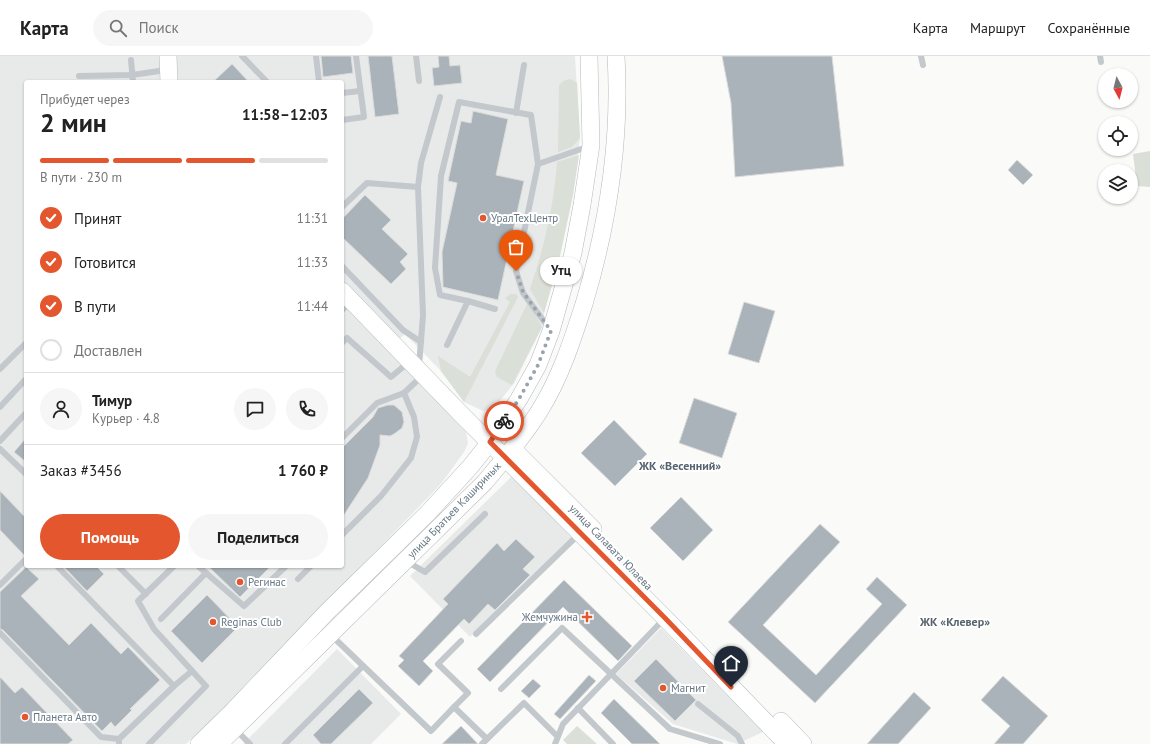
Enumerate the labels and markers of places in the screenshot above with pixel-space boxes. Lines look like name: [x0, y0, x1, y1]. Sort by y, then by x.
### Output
place label: УралТехЦентр: [491, 211, 558, 225]
marker: УралТехЦентр: [478, 213, 488, 223]
pin: [499, 230, 533, 271]
callout: Утц: [540, 257, 582, 285]
place label: Регинас: [248, 575, 286, 589]
marker: Регинас: [235, 577, 245, 587]
place label: Жемчужина: [521, 610, 578, 624]
marker: Жемчужина: [581, 611, 593, 623]
place label: Reginas Club: [221, 615, 282, 629]
marker: Reginas Club: [208, 617, 218, 627]
pin: [714, 646, 748, 687]
place label: Магнит: [671, 681, 706, 695]
marker: Магнит: [658, 683, 668, 693]
place label: Планета Авто: [33, 710, 97, 724]
marker: Планета Авто: [20, 712, 30, 722]

